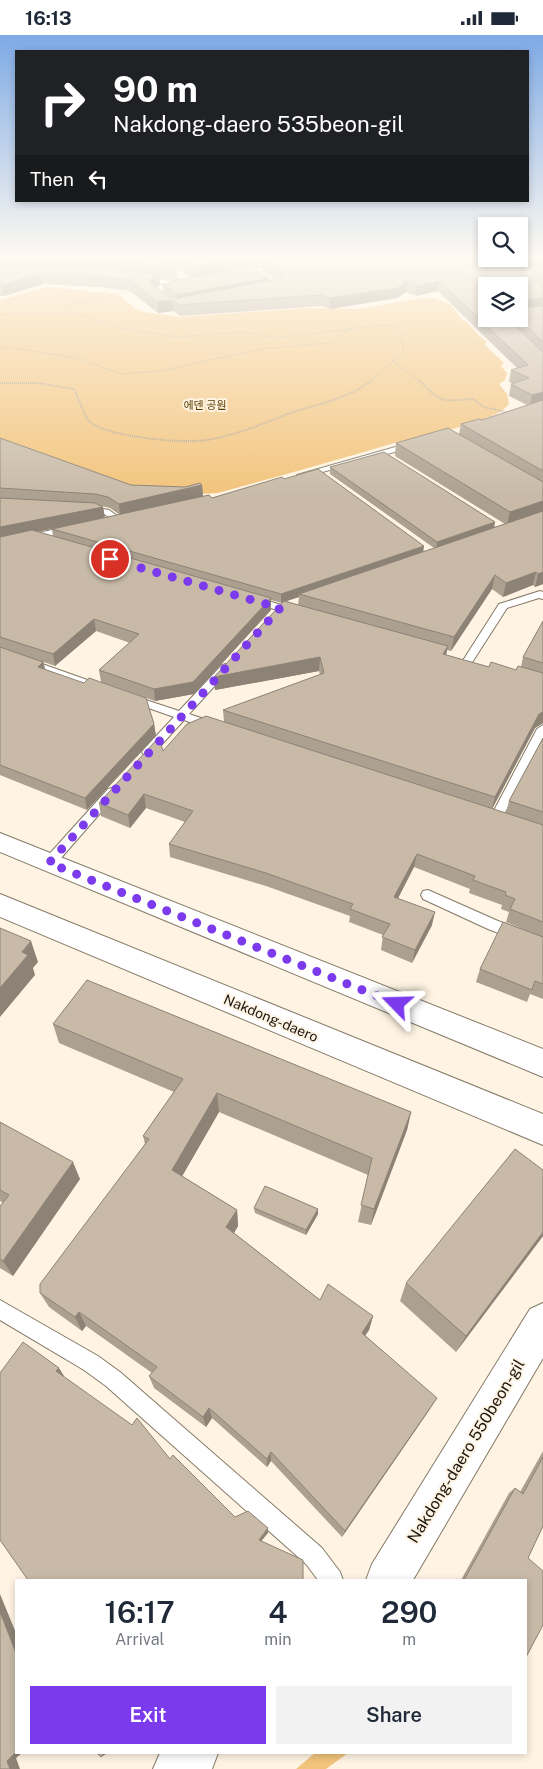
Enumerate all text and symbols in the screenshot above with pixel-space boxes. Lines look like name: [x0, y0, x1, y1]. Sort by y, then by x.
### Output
text: 16:13: [25, 7, 72, 29]
text: 90 m: [113, 69, 198, 110]
icon: right: [30, 70, 95, 135]
text: Nakdong-daero 535beon-gil: [113, 111, 404, 137]
icon: left: [84, 165, 112, 193]
text: Then: [30, 168, 74, 190]
map controls: [478, 217, 528, 327]
button: search: [478, 217, 528, 267]
button: layers: [478, 277, 528, 327]
park label: 에덴 공원: [183, 399, 227, 411]
pin: [89, 538, 131, 580]
icon: arrive: [96, 545, 124, 573]
position arrow: [370, 977, 422, 1029]
street label: Nakdong-daero: [221, 991, 321, 1045]
street label: Nakdong-daero 550beon-gil: [403, 1355, 529, 1546]
text: 16:17: [104, 1594, 175, 1630]
text: 4: [268, 1594, 288, 1630]
text: 290: [381, 1594, 437, 1630]
text: Arrival: [115, 1630, 164, 1649]
text: min: [264, 1630, 291, 1649]
text: m: [402, 1630, 416, 1649]
button: Exit: [30, 1686, 266, 1744]
button: Share: [276, 1686, 512, 1744]

